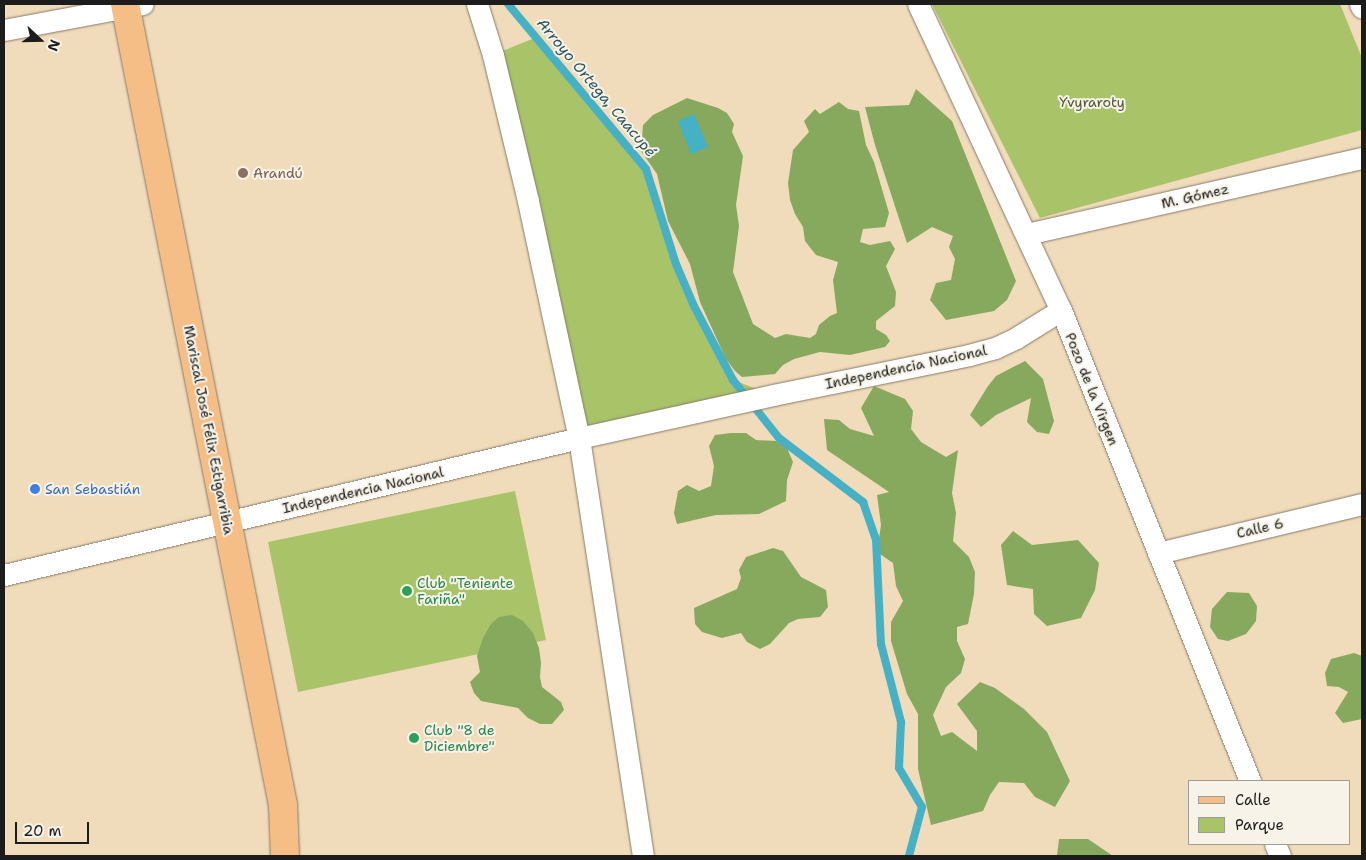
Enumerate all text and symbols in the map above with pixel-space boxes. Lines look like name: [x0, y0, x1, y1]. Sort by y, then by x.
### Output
north arrow: [15, 15, 65, 65]
water label: Arroyo Ortega, Caacupé: [533, 15, 659, 161]
text: N: [44, 37, 64, 54]
park label: Yvyraroty: [1059, 94, 1125, 110]
place label: Arandú: [253, 165, 303, 181]
marker: Arandú: [237, 167, 249, 179]
street label: M. Gómez: [1160, 180, 1230, 212]
street label: Mariscal José Félix Estigarribia: [180, 324, 238, 536]
street label: Pozo de la Virgen: [1062, 330, 1122, 448]
street label: Independencia Nacional: [824, 342, 988, 392]
street label: Independencia Nacional: [281, 463, 445, 517]
place label: San Sebastián: [45, 481, 140, 497]
marker: San Sebastián: [29, 483, 41, 495]
street label: Calle 6: [1235, 514, 1285, 542]
place label: Club "Teniente Fariña": [417, 575, 513, 608]
marker: Club "Teniente Fariña": [401, 585, 413, 597]
place label: Club "8 de Diciembre": [424, 722, 495, 754]
marker: Club "8 de Diciembre": [408, 732, 420, 744]
legend: [1188, 780, 1351, 845]
text: Calle: [1235, 790, 1271, 810]
scale bar: [18, 812, 91, 844]
text: Parque: [1235, 815, 1284, 835]
text: 20 m: [23, 821, 62, 841]

